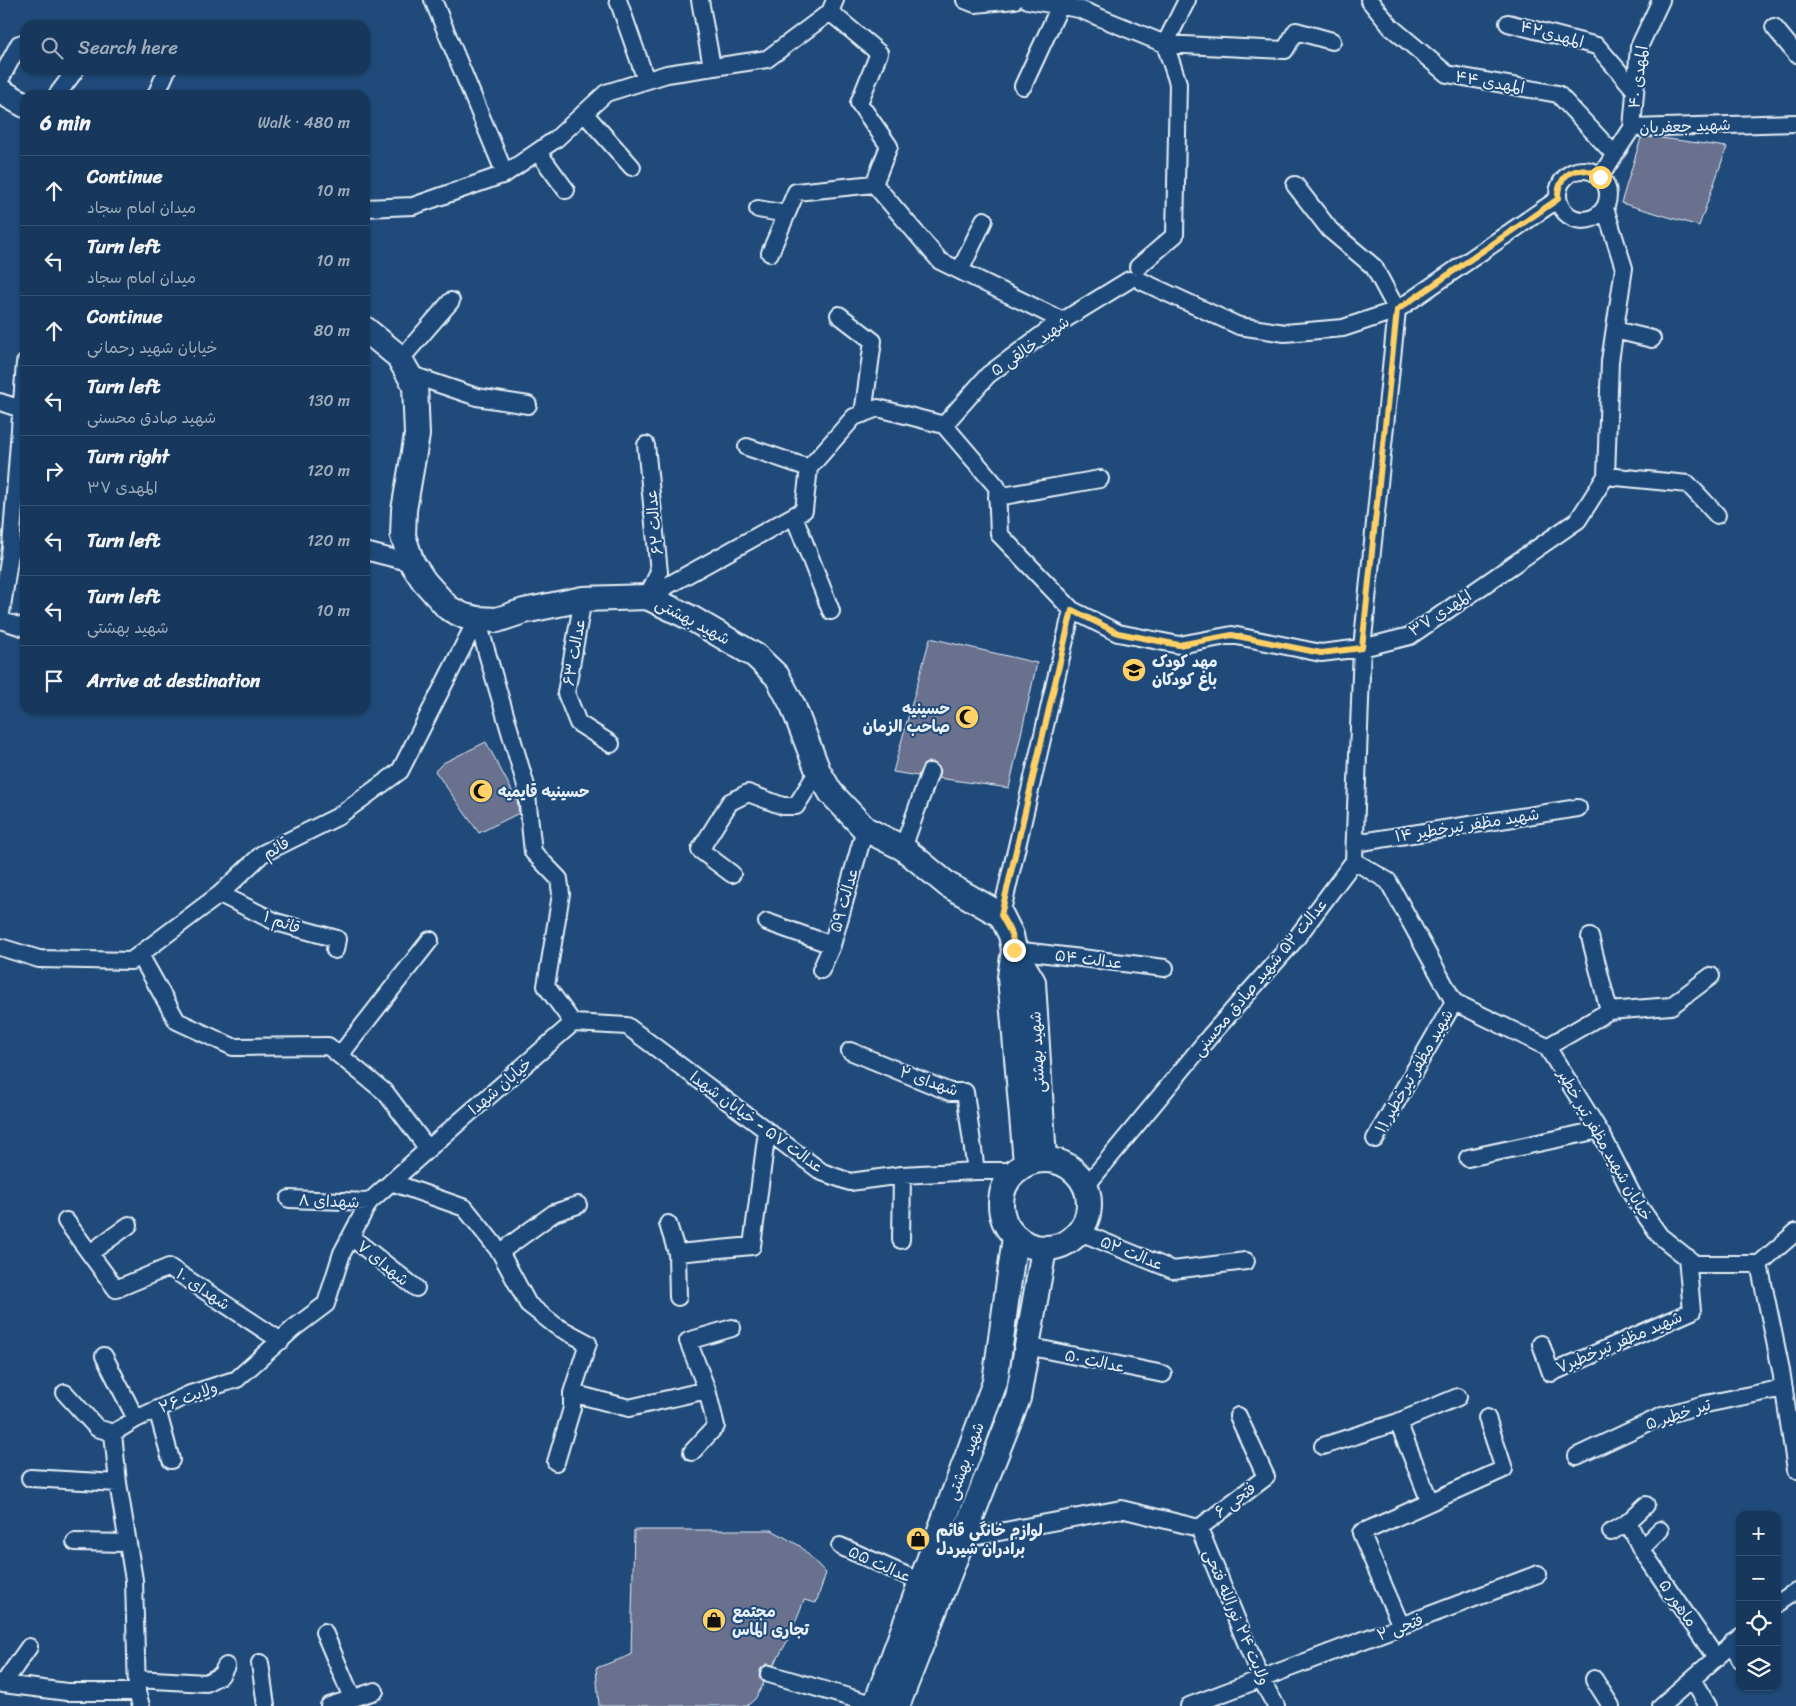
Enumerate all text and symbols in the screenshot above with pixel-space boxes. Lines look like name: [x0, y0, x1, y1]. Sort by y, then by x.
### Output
street label: المهدی۴۲: [1517, 12, 1587, 56]
search box: [20, 20, 370, 75]
text: Search here: [78, 31, 178, 64]
icon: search: [38, 34, 66, 62]
street label: المهدی ۴۰: [1619, 43, 1657, 111]
street label: المهدی ۴۴: [1453, 62, 1527, 102]
text: 6 min: [40, 104, 91, 142]
text: Walk · 480 m: [258, 108, 350, 137]
street label: شهید جعفریان: [1639, 110, 1731, 142]
text: Continue: [87, 160, 163, 193]
route start: [1589, 166, 1612, 189]
text: 10 m: [317, 176, 350, 205]
icon: ahead: [40, 177, 68, 205]
text: میدان امام سجاد: [87, 193, 196, 222]
text: Turn left: [87, 230, 160, 263]
text: 10 m: [317, 246, 350, 275]
icon: left: [40, 247, 68, 275]
text: میدان امام سجاد: [87, 263, 196, 292]
text: Continue: [87, 300, 163, 333]
street label: شهید خالقی ۵: [984, 308, 1076, 384]
text: 80 m: [314, 316, 350, 345]
icon: ahead: [40, 317, 68, 345]
text: خیابان شهید رحمانی: [87, 333, 217, 362]
text: Turn left: [87, 370, 160, 403]
text: 130 m: [308, 386, 350, 415]
icon: left: [40, 387, 68, 415]
text: شهید صادق محسنی: [87, 403, 216, 432]
text: Turn right: [87, 440, 169, 473]
text: 120 m: [307, 456, 350, 485]
icon: right: [40, 457, 68, 485]
text: المهدی ۳۷: [87, 473, 158, 502]
street label: عدالت ۶۲: [636, 488, 672, 556]
text: Turn left: [87, 524, 160, 557]
text: 120 m: [307, 526, 350, 555]
icon: left: [40, 527, 68, 555]
text: Turn left: [87, 580, 160, 613]
street label: المهدی ۳۷: [1402, 582, 1478, 644]
street label: شهید بهشتی: [650, 589, 736, 653]
text: 10 m: [317, 596, 350, 625]
icon: left: [40, 597, 68, 625]
text: شهید بهشتی: [87, 613, 169, 642]
street label: عدالت ۶۳: [554, 616, 594, 688]
place label: مهد کودک باغ کودکان: [1152, 647, 1218, 694]
school or university icon: مهد کودک باغ کودکان: [1121, 657, 1147, 683]
text: Arrive at destination: [87, 664, 260, 697]
icon: arrive: [40, 667, 68, 695]
place label: حسینیه صاحب الزمان: [863, 694, 950, 741]
mosque icon: حسینیه صاحب الزمان: [954, 704, 980, 730]
place label: حسینیه قایمیه: [498, 777, 590, 806]
mosque icon: حسینیه قایمیه: [468, 778, 494, 804]
street label: شهید مظفر تیرخطیر ۱۴: [1393, 799, 1541, 851]
street label: قائم: [257, 828, 295, 868]
street label: عدالت ۵۹: [821, 864, 867, 936]
street label: عدالت ۵۲ شهید صادق محسنی: [1185, 891, 1335, 1063]
street label: قائم ۱: [259, 902, 305, 942]
route end: [1003, 939, 1026, 962]
street label: عدالت ۵۴: [1053, 940, 1125, 978]
street label: شهید مظفر تیرخطیر ۱۱: [1367, 1003, 1461, 1139]
street label: شهید بهشتی: [1020, 1010, 1054, 1094]
street label: خیابان شهدا: [461, 1050, 539, 1122]
street label: شهدای ۲: [896, 1057, 962, 1105]
street label: خیابان شهید مظفر تیر خطیر: [1548, 1061, 1661, 1227]
street label: عدالت ۵۷ - خیابان شهدا: [683, 1063, 831, 1181]
street label: شهدای ۸: [298, 1185, 360, 1217]
street label: عدالت ۵۲: [1096, 1227, 1168, 1279]
street label: شهدای ۷: [350, 1232, 416, 1294]
street label: شهدای ۱۰: [170, 1260, 236, 1318]
street label: شهید مظفر تیرخطیر۷: [1551, 1302, 1687, 1382]
street label: عدالت ۵۰: [1062, 1340, 1128, 1382]
street label: ولایت ۲۶: [154, 1372, 222, 1422]
street label: تیر خطیر ۵: [1641, 1390, 1715, 1438]
street label: شهید بهشتی: [937, 1418, 993, 1504]
street label: فتحی ۶: [1208, 1474, 1262, 1526]
map controls: [1736, 1511, 1781, 1691]
button: +: [1736, 1511, 1781, 1556]
place label: لوازم خانگی قائم برادران شیردل: [936, 1516, 1043, 1563]
shop icon: لوازم خانگی قائم برادران شیردل: [905, 1526, 931, 1552]
street label: عدالت ۵۵: [843, 1537, 917, 1591]
street label: ولایت ۲۴ نورالله فتحی: [1195, 1544, 1279, 1690]
button: −: [1736, 1556, 1781, 1601]
street label: ماهور ۵: [1651, 1573, 1705, 1633]
place label: مجتمع تجاری الماس: [732, 1597, 810, 1644]
button: locate: [1736, 1601, 1781, 1646]
street label: فتحی ۲: [1372, 1605, 1428, 1649]
shop icon: مجتمع تجاری الماس: [701, 1607, 727, 1633]
button: layers: [1736, 1646, 1781, 1691]

